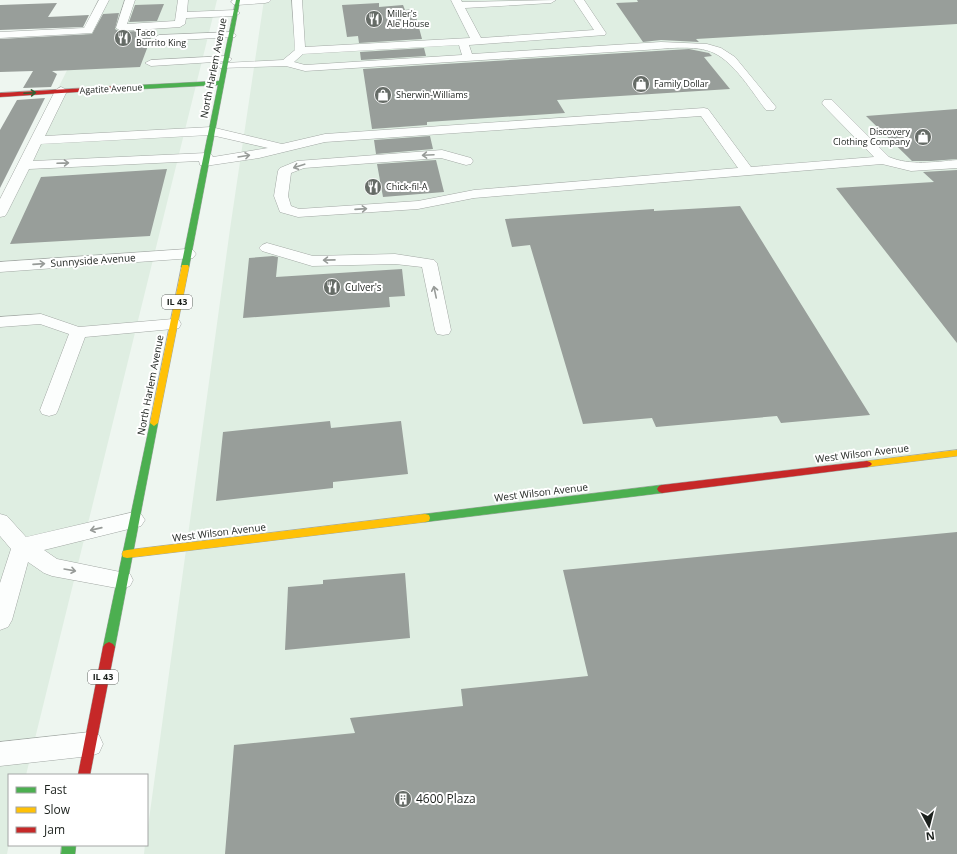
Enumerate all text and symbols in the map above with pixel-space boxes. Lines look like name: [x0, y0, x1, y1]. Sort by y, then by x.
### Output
place label: Miller's Ale House: [387, 7, 429, 30]
restaurant icon: Miller's Ale House: [364, 9, 384, 29]
street label: North Harlem Avenue: [196, 16, 230, 119]
place label: Taco Burrito King: [136, 26, 186, 49]
restaurant icon: Taco Burrito King: [113, 28, 133, 48]
shop icon: Family Dollar: [631, 74, 651, 94]
place label: Family Dollar: [654, 77, 709, 90]
street label: Agatite Avenue: [79, 80, 143, 97]
shop icon: Sherwin-Williams: [373, 85, 393, 105]
place label: Sherwin-Williams: [396, 88, 468, 101]
one-way arrow: [23, 89, 36, 97]
place label: Discovery Clothing Company: [833, 125, 910, 148]
shop icon: Discovery Clothing Company: [913, 127, 933, 147]
one-way arrow: [422, 151, 435, 159]
one-way arrow: [237, 152, 250, 160]
one-way arrow: [56, 159, 69, 167]
one-way arrow: [293, 162, 305, 170]
restaurant icon: Chick-fil-A: [363, 177, 383, 197]
place label: Chick-fil-A: [386, 180, 428, 193]
one-way arrow: [354, 205, 367, 212]
street label: Sunnyside Avenue: [50, 250, 136, 270]
one-way arrow: [323, 257, 336, 264]
one-way arrow: [32, 261, 45, 268]
restaurant icon: Culver's: [322, 277, 342, 297]
place label: Culver's: [345, 280, 382, 294]
one-way arrow: [431, 286, 439, 299]
road number: IL 43: [162, 295, 192, 309]
street label: North Harlem Avenue: [133, 333, 167, 436]
street label: West Wilson Avenue: [814, 440, 910, 466]
street label: West Wilson Avenue: [493, 479, 589, 505]
street label: West Wilson Avenue: [171, 519, 267, 545]
one-way arrow: [90, 525, 103, 533]
one-way arrow: [63, 566, 76, 574]
road number: IL 43: [88, 670, 118, 684]
legend: [8, 774, 148, 846]
text: Fast: [44, 781, 67, 798]
building icon: 4600 Plaza: [393, 789, 413, 809]
place label: 4600 Plaza: [416, 790, 476, 807]
text: Slow: [44, 801, 71, 818]
north arrow: [909, 806, 949, 846]
text: Jam: [43, 821, 65, 838]
text: N: [925, 828, 936, 844]

